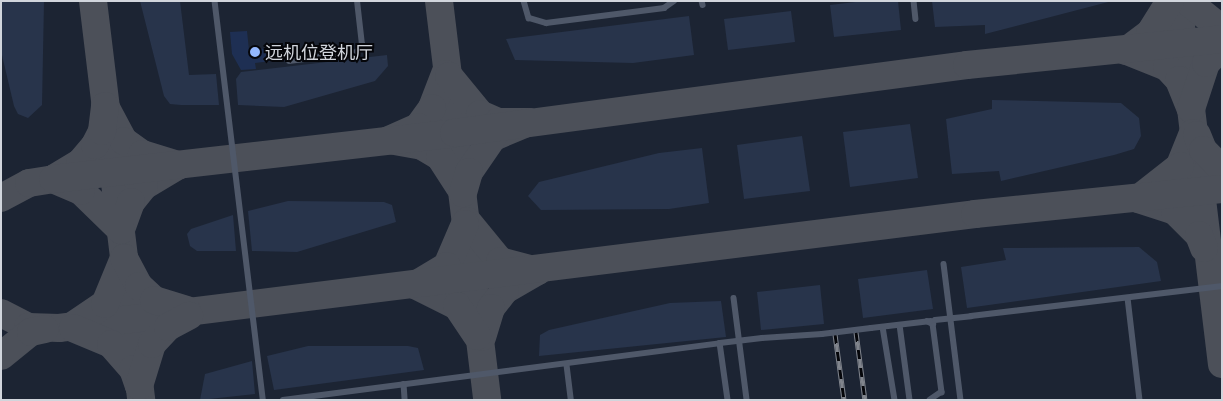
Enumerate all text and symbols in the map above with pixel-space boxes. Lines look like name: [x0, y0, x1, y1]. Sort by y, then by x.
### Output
place label: 远机位登机厅: [265, 41, 373, 63]
marker: 远机位登机厅: [249, 46, 261, 58]

